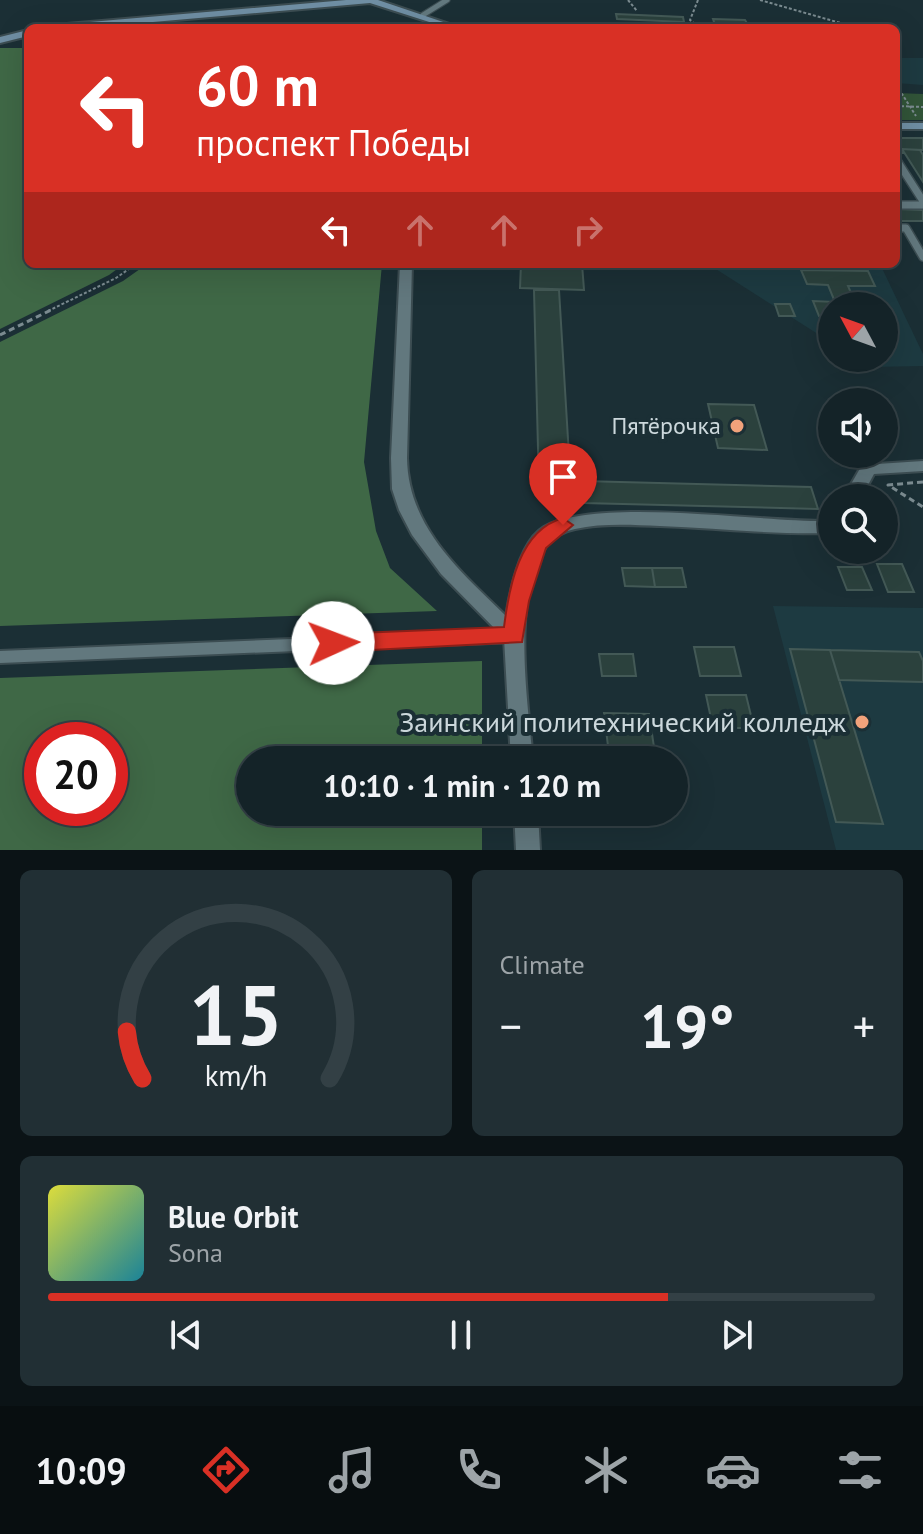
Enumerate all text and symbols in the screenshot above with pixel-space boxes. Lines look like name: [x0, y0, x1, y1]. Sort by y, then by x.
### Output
text: 60 m: [196, 49, 319, 121]
icon: left: [64, 56, 168, 160]
text: проспект Победы: [196, 119, 471, 166]
icon: left: [314, 208, 358, 252]
icon: ahead: [398, 208, 442, 252]
icon: ahead: [482, 208, 526, 252]
icon: right: [566, 208, 610, 252]
north arrow: [818, 292, 898, 372]
map controls: [818, 292, 898, 564]
button: sound: [818, 388, 898, 468]
place label: Пятёрочка: [611, 410, 721, 441]
marker: Пятёрочка: [728, 417, 746, 435]
pin: [529, 443, 597, 525]
icon: arrive: [541, 455, 585, 499]
button: search: [818, 484, 898, 564]
position arrow: [291, 601, 375, 685]
place label: Заинский политехнический колледж: [399, 703, 847, 740]
marker: Заинский политехнический колледж: [853, 713, 871, 731]
speed limit sign: 20: [24, 722, 128, 826]
text: 10:10 · 1 min · 120 m: [323, 766, 601, 805]
text: Climate: [500, 948, 585, 981]
text: 15: [189, 960, 283, 1068]
text: 19°: [640, 987, 734, 1065]
text: −: [500, 997, 522, 1054]
text: +: [853, 997, 875, 1054]
text: km/h: [204, 1057, 267, 1094]
text: Blue Orbit: [168, 1197, 298, 1236]
text: Sona: [168, 1236, 223, 1269]
icon: previous: [164, 1313, 208, 1357]
icon: pause: [439, 1313, 483, 1357]
icon: next: [715, 1313, 759, 1357]
icon: directions: [198, 1442, 254, 1498]
icon: music: [324, 1442, 380, 1498]
icon: phone: [451, 1442, 507, 1498]
icon: climate: [578, 1442, 634, 1498]
icon: car: [705, 1442, 761, 1498]
icon: filters: [832, 1442, 888, 1498]
text: 10:09: [35, 1447, 127, 1494]

